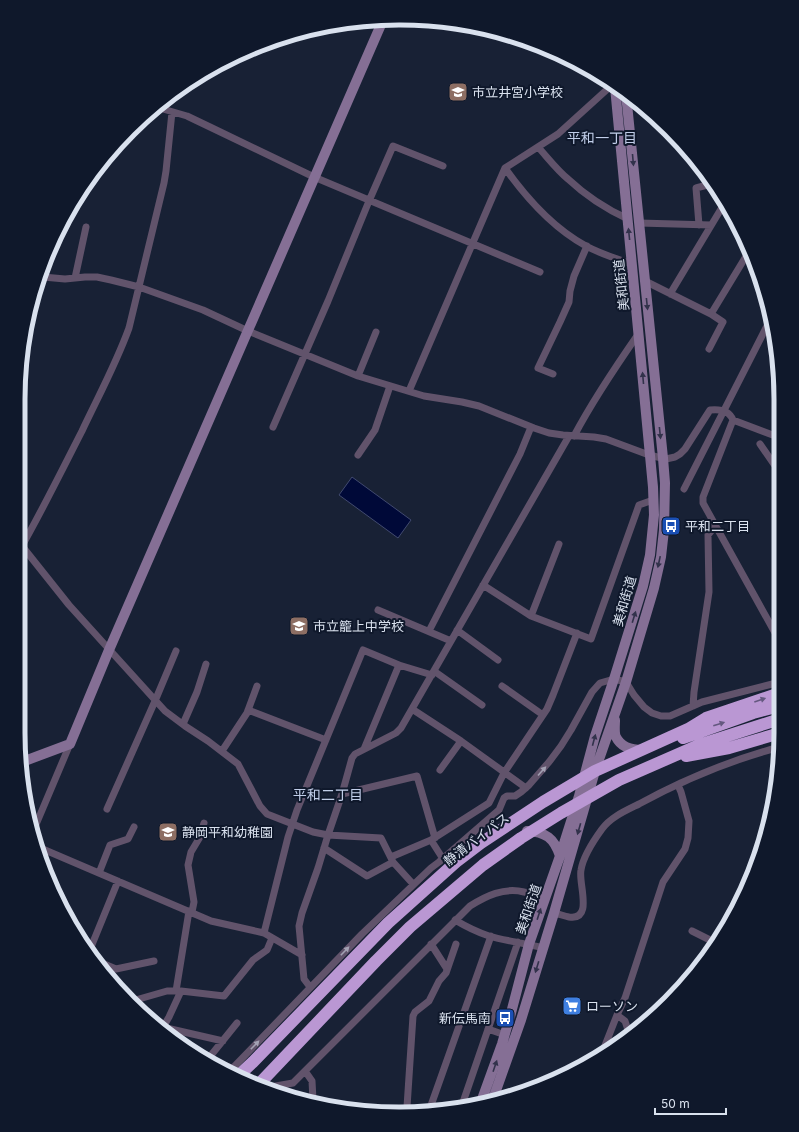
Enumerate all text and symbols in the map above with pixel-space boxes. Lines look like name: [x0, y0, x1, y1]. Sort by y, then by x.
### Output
school or university icon: 市立井宮小学校: [447, 81, 469, 103]
place label: 市立井宮小学校: [472, 84, 563, 100]
district label: 平和一丁目: [567, 129, 637, 146]
one-way arrow: [629, 154, 636, 166]
one-way arrow: [626, 228, 632, 240]
street label: 美和街道: [610, 258, 632, 312]
one-way arrow: [644, 298, 650, 310]
one-way arrow: [639, 372, 646, 384]
one-way arrow: [657, 427, 664, 439]
bus stop icon: 平和二丁目: [660, 515, 682, 537]
place label: 平和二丁目: [685, 518, 750, 534]
one-way arrow: [656, 556, 662, 568]
street label: 美和街道: [609, 574, 639, 628]
one-way arrow: [631, 610, 637, 622]
school or university icon: 市立籠上中学校: [288, 615, 310, 637]
place label: 市立籠上中学校: [313, 618, 404, 634]
one-way arrow: [754, 696, 766, 702]
one-way arrow: [713, 721, 725, 727]
one-way arrow: [591, 734, 597, 746]
one-way arrow: [537, 766, 546, 776]
district label: 平和二丁目: [293, 786, 363, 803]
street label: 静清バイパス: [440, 809, 512, 869]
school or university icon: 静岡平和幼稚園: [157, 821, 179, 843]
one-way arrow: [576, 823, 582, 835]
place label: 静岡平和幼稚園: [182, 824, 273, 840]
street label: 美和街道: [512, 882, 544, 936]
one-way arrow: [537, 908, 543, 920]
one-way arrow: [340, 946, 350, 956]
one-way arrow: [534, 961, 540, 973]
supermarket icon: ローソン: [561, 995, 583, 1017]
place label: ローソン: [586, 998, 638, 1014]
bus stop icon: 新伝馬南: [494, 1007, 516, 1029]
place label: 新伝馬南: [439, 1010, 491, 1026]
one-way arrow: [250, 1040, 259, 1049]
one-way arrow: [492, 1059, 498, 1071]
scale bar: [655, 1090, 726, 1116]
text: 50 m: [661, 1096, 690, 1111]

